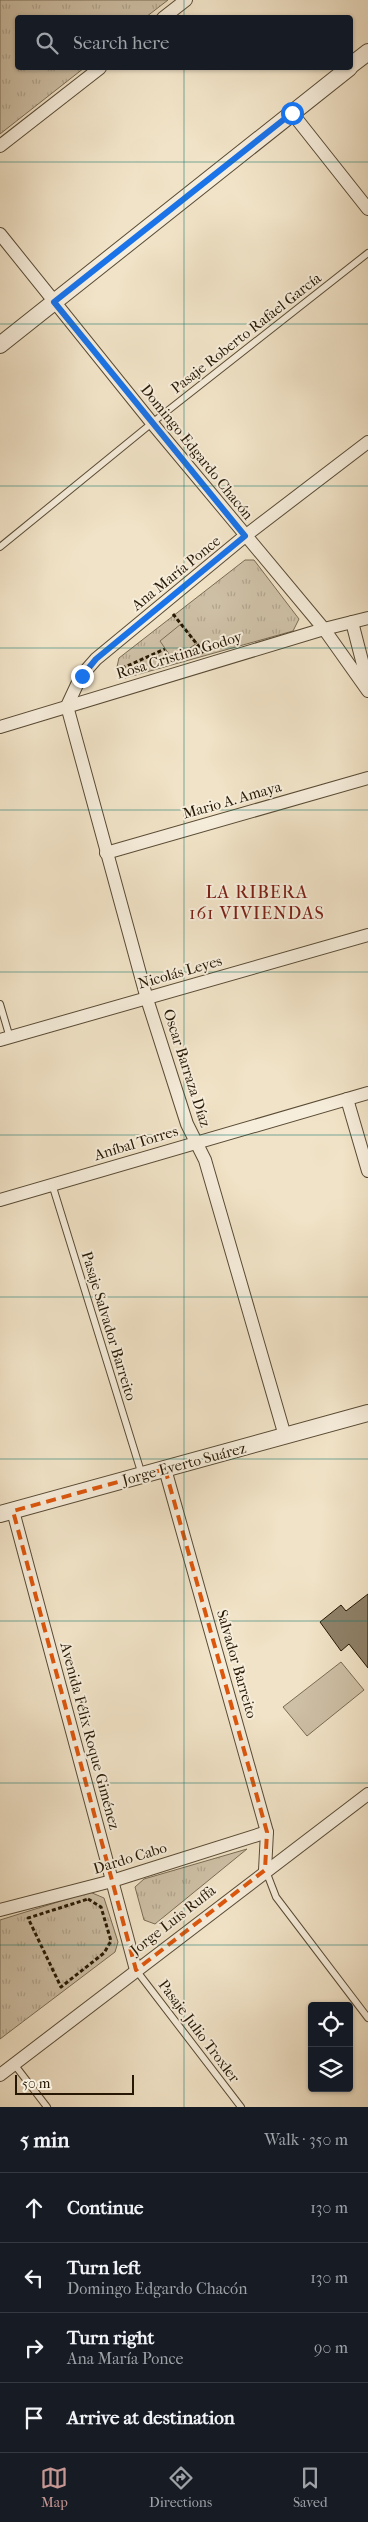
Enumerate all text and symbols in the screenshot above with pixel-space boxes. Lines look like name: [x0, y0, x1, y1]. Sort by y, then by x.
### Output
search box: [15, 15, 353, 70]
icon: search: [33, 29, 61, 57]
text: Search here: [73, 32, 169, 54]
route start: [281, 102, 304, 125]
street label: Pasaje Roberto Rafael García: [167, 268, 325, 397]
street label: Domingo Edgardo Chacón: [137, 381, 257, 524]
street label: Ana María Ponce: [127, 531, 225, 615]
street label: Rosa Cristina Godoy: [114, 627, 245, 683]
route end: [71, 665, 94, 688]
street label: Mario A. Amaya: [181, 777, 284, 823]
district label: LA RIBERA 161 VIVIENDAS: [189, 882, 325, 924]
street label: Nicolás Leyes: [136, 951, 224, 993]
street label: Oscar Barraza Díaz: [159, 1007, 215, 1130]
street label: Aníbal Torres: [91, 1122, 181, 1165]
street label: Pasaje Salvador Barreito: [78, 1249, 140, 1403]
street label: Jorge Everto Suárez: [119, 1439, 248, 1489]
street label: Salvador Barreito: [213, 1608, 261, 1721]
street label: Avenida Félix Roque Giménez: [56, 1639, 124, 1832]
street label: Dardo Cabo: [91, 1838, 169, 1878]
street label: Jorge Luis Ruffa: [126, 1880, 220, 1960]
street label: Pasaje Julio Troxler: [154, 1976, 244, 2087]
map controls: [308, 2002, 353, 2092]
button: locate: [308, 2002, 353, 2047]
button: layers: [308, 2047, 353, 2092]
scale bar: [15, 2072, 134, 2095]
text: 50 m: [22, 2075, 50, 2092]
text: 5 min: [20, 2128, 69, 2152]
text: Walk · 350 m: [264, 2130, 348, 2149]
icon: ahead: [20, 2194, 48, 2222]
text: Continue: [67, 2197, 143, 2219]
text: 130 m: [310, 2198, 348, 2217]
text: Turn left: [67, 2257, 141, 2279]
icon: left: [20, 2264, 48, 2292]
text: 130 m: [310, 2268, 348, 2287]
text: Domingo Edgardo Chacón: [67, 2279, 247, 2298]
text: Turn right: [67, 2327, 154, 2349]
icon: right: [20, 2334, 48, 2362]
text: 90 m: [314, 2338, 348, 2357]
text: Ana María Ponce: [67, 2349, 183, 2368]
icon: arrive: [20, 2404, 48, 2432]
text: Arrive at destination: [67, 2407, 235, 2429]
tab: Map: [40, 2464, 68, 2511]
tab: Directions: [149, 2464, 212, 2511]
tab: Saved: [293, 2464, 328, 2511]

